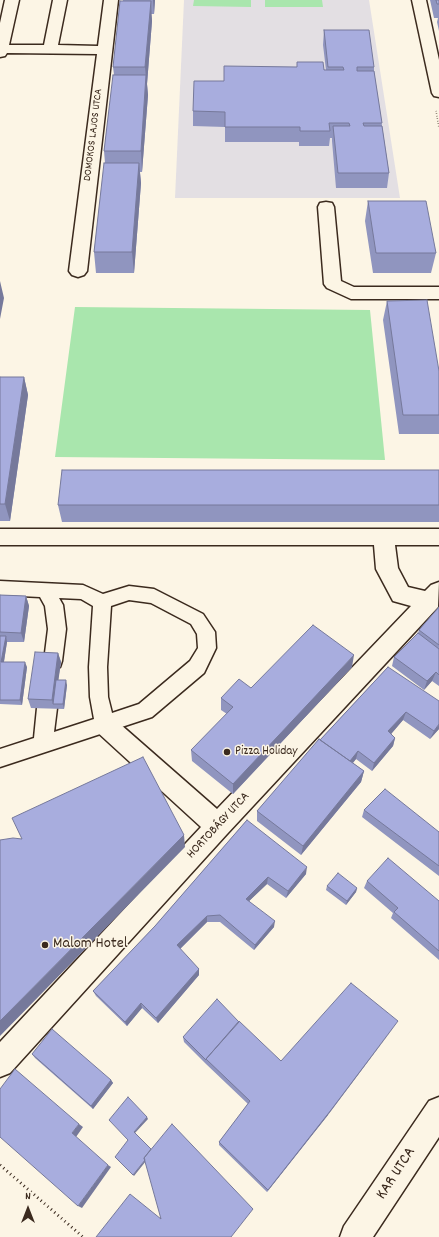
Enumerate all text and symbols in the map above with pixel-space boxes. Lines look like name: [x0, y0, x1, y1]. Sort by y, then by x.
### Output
street label: DOMOKOS LAJOS UTCA: [82, 88, 106, 182]
place label: Pizza Holiday: [235, 744, 298, 760]
marker: Pizza Holiday: [222, 747, 232, 757]
street label: HORTOBÁGY UTCA: [184, 789, 254, 863]
place label: Malom Hotel: [53, 935, 128, 955]
marker: Malom Hotel: [40, 940, 50, 950]
street label: KAR UTCA: [373, 1144, 421, 1204]
north arrow: [8, 1189, 48, 1229]
text: N: [25, 1189, 31, 1205]

